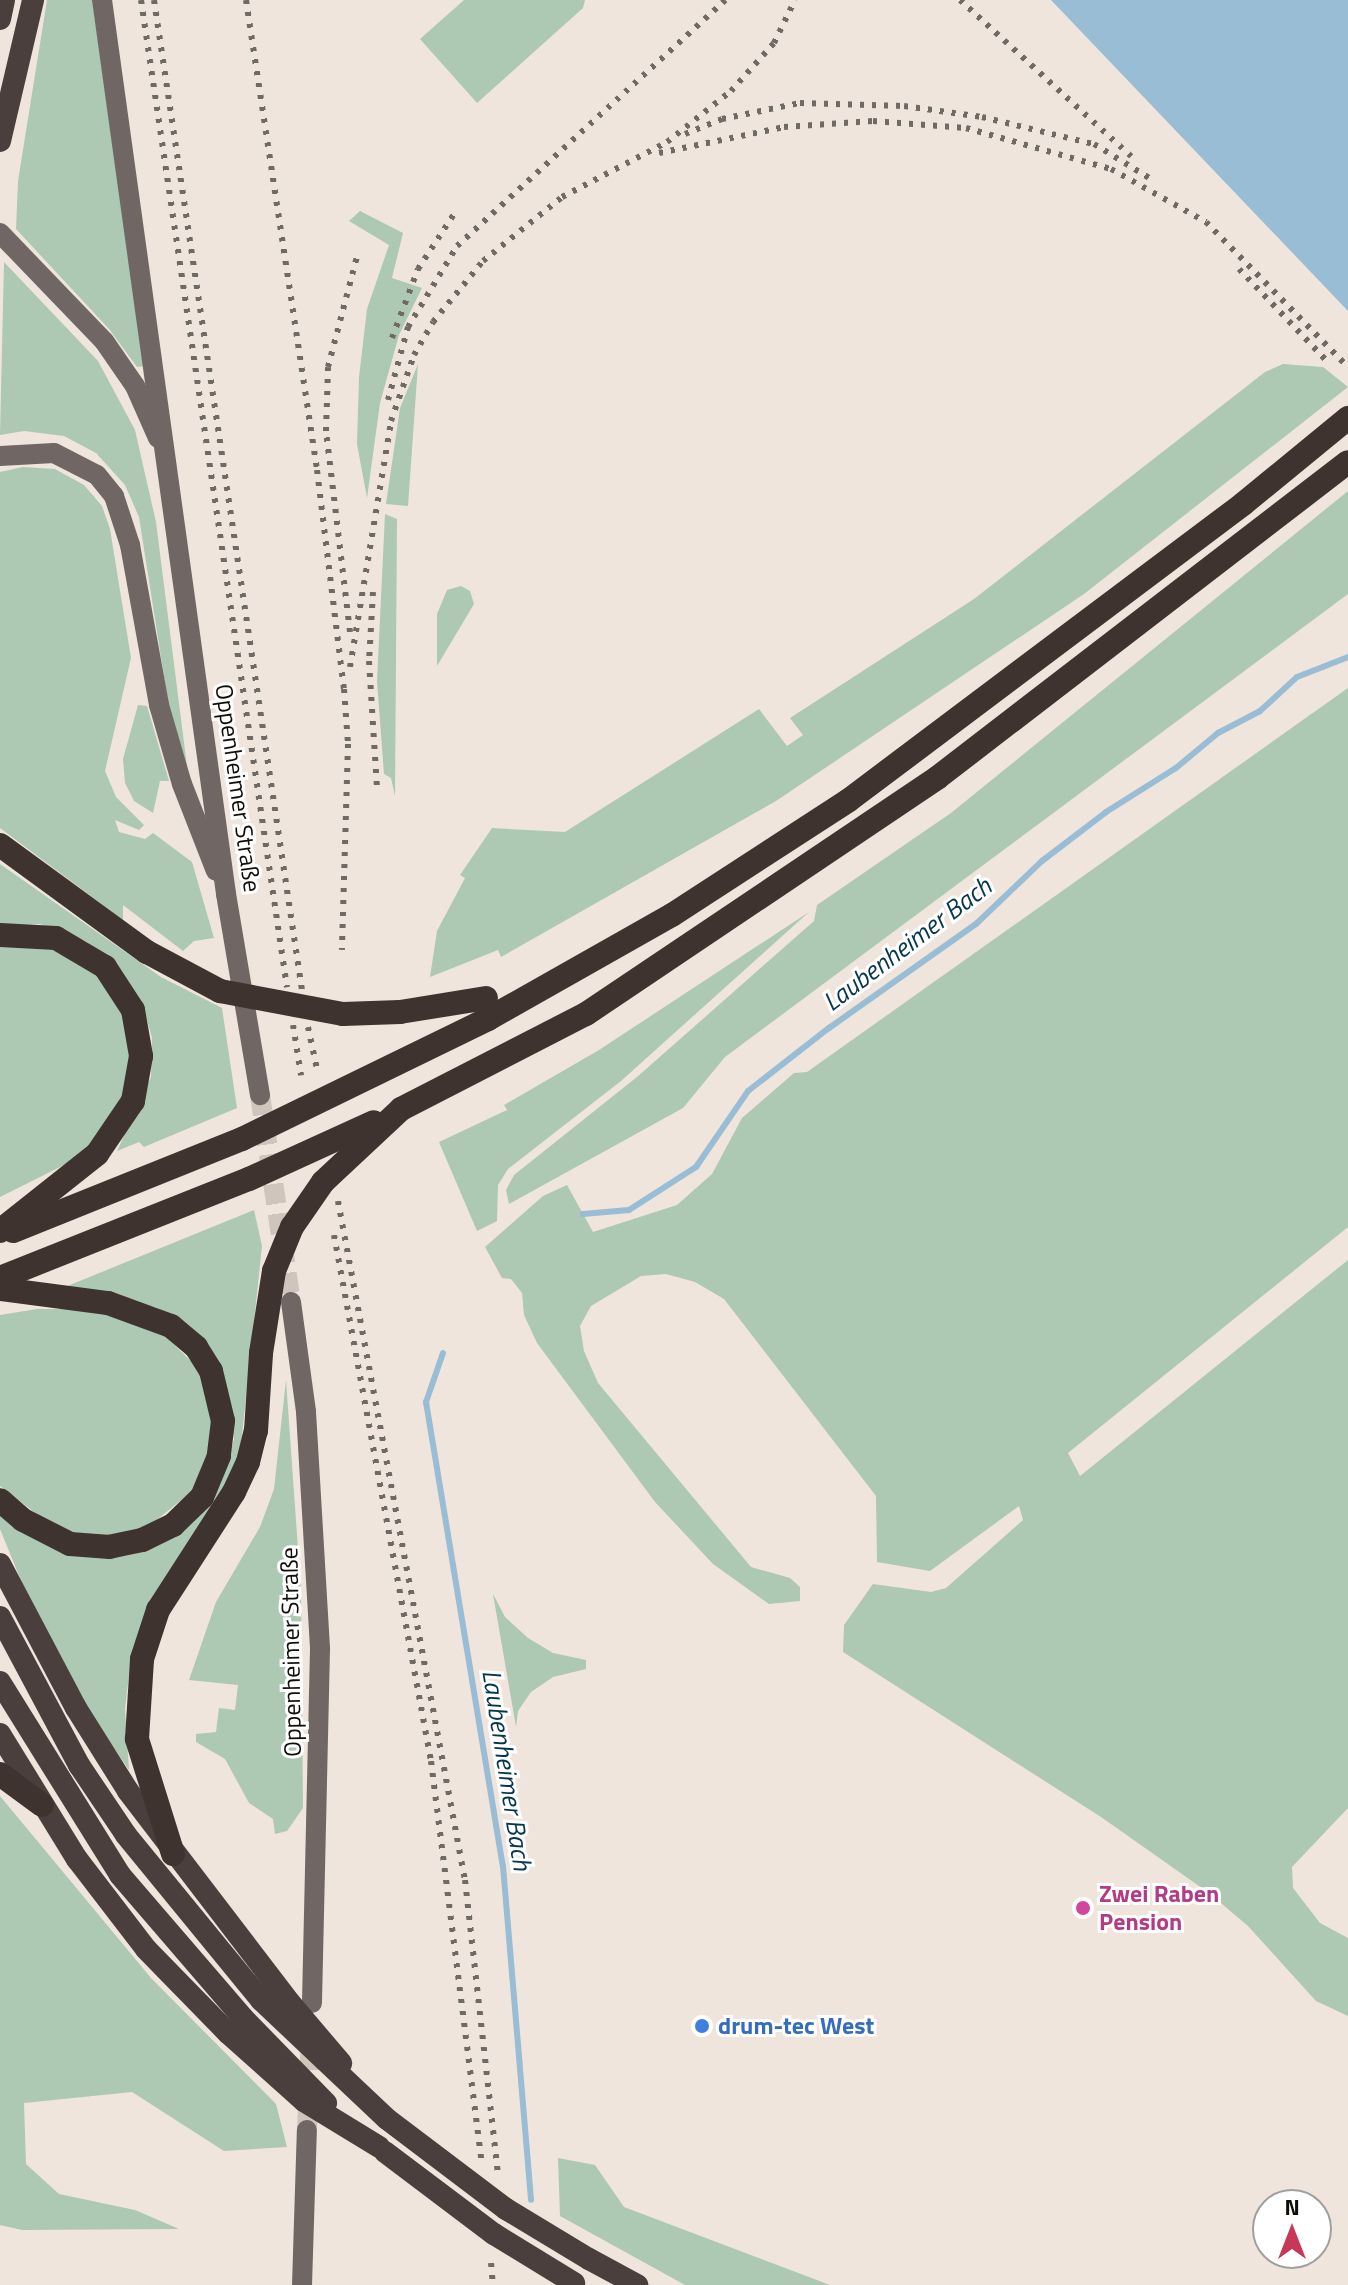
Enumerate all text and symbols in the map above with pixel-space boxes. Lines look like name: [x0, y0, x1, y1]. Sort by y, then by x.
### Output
street label: Oppenheimer Straße: [209, 682, 267, 894]
water label: Laubenheimer Bach: [817, 871, 997, 1017]
street label: Oppenheimer Straße: [275, 1547, 307, 1757]
water label: Laubenheimer Bach: [476, 1667, 538, 1873]
place label: Zwei Raben Pension: [1099, 1880, 1219, 1936]
marker: Zwei Raben Pension: [1074, 1899, 1092, 1917]
place label: drum-tec West: [718, 2012, 874, 2040]
marker: drum-tec West: [693, 2017, 711, 2035]
north arrow: [1252, 2189, 1332, 2269]
text: N: [1284, 2190, 1300, 2224]

